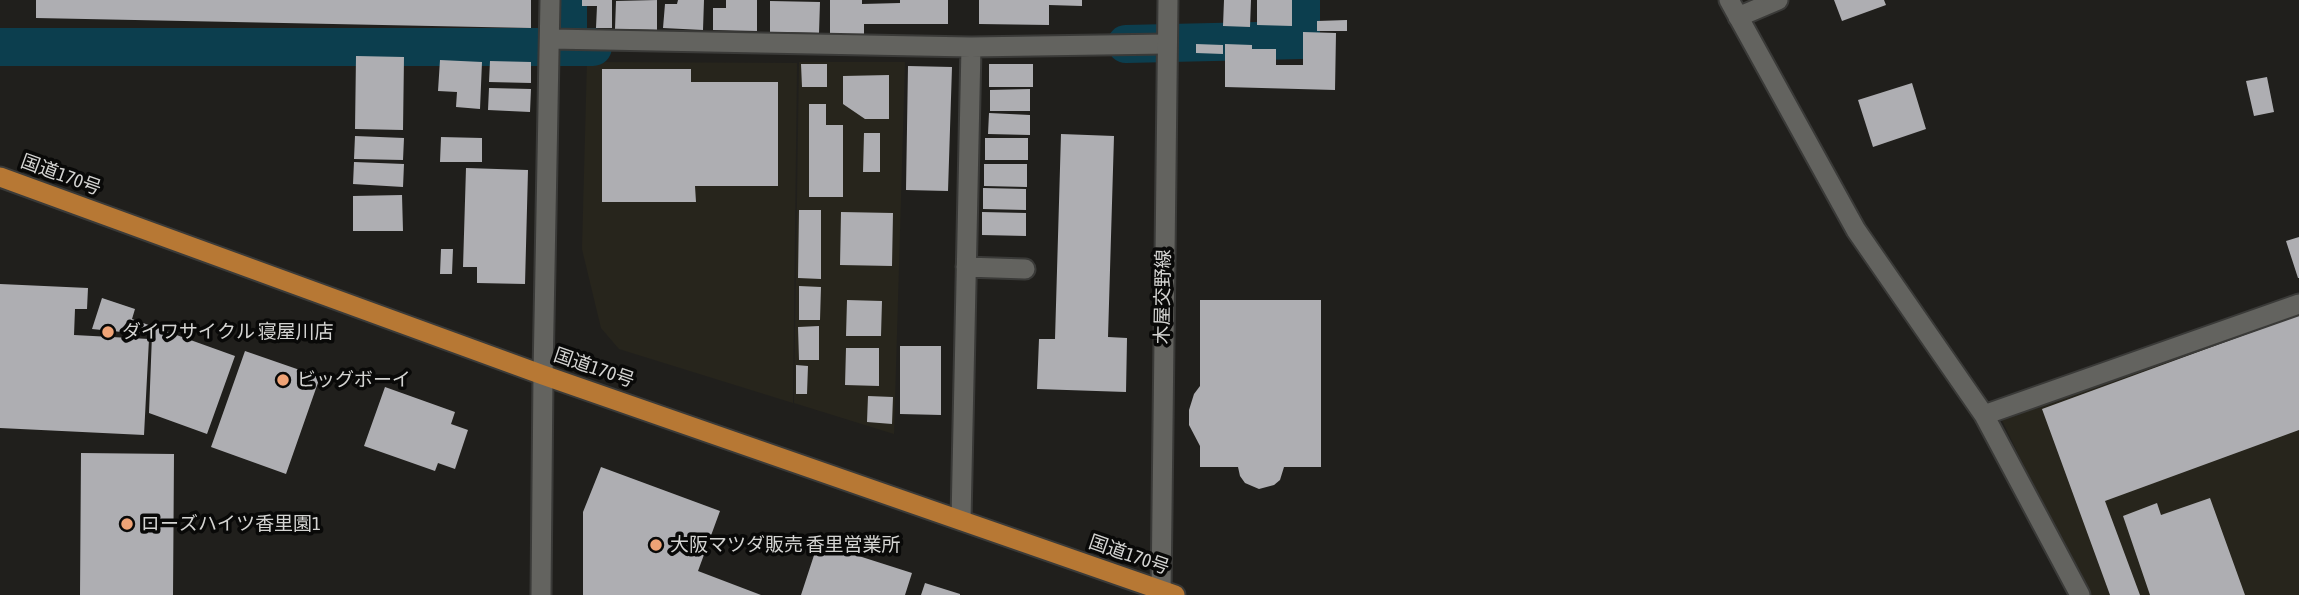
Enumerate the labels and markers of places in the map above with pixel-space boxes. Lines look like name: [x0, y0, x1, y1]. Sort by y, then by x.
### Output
place label: ダイワサイクル 寝屋川店: [122, 321, 334, 343]
marker: ダイワサイクル 寝屋川店: [100, 324, 116, 340]
place label: ビッグボーイ: [297, 369, 411, 391]
marker: ビッグボーイ: [275, 372, 291, 388]
place label: ローズハイツ香里園1: [141, 513, 321, 535]
marker: ローズハイツ香里園1: [119, 516, 135, 532]
place label: 大阪マツダ販売 香里営業所: [670, 534, 901, 556]
marker: 大阪マツダ販売 香里営業所: [648, 537, 664, 553]

